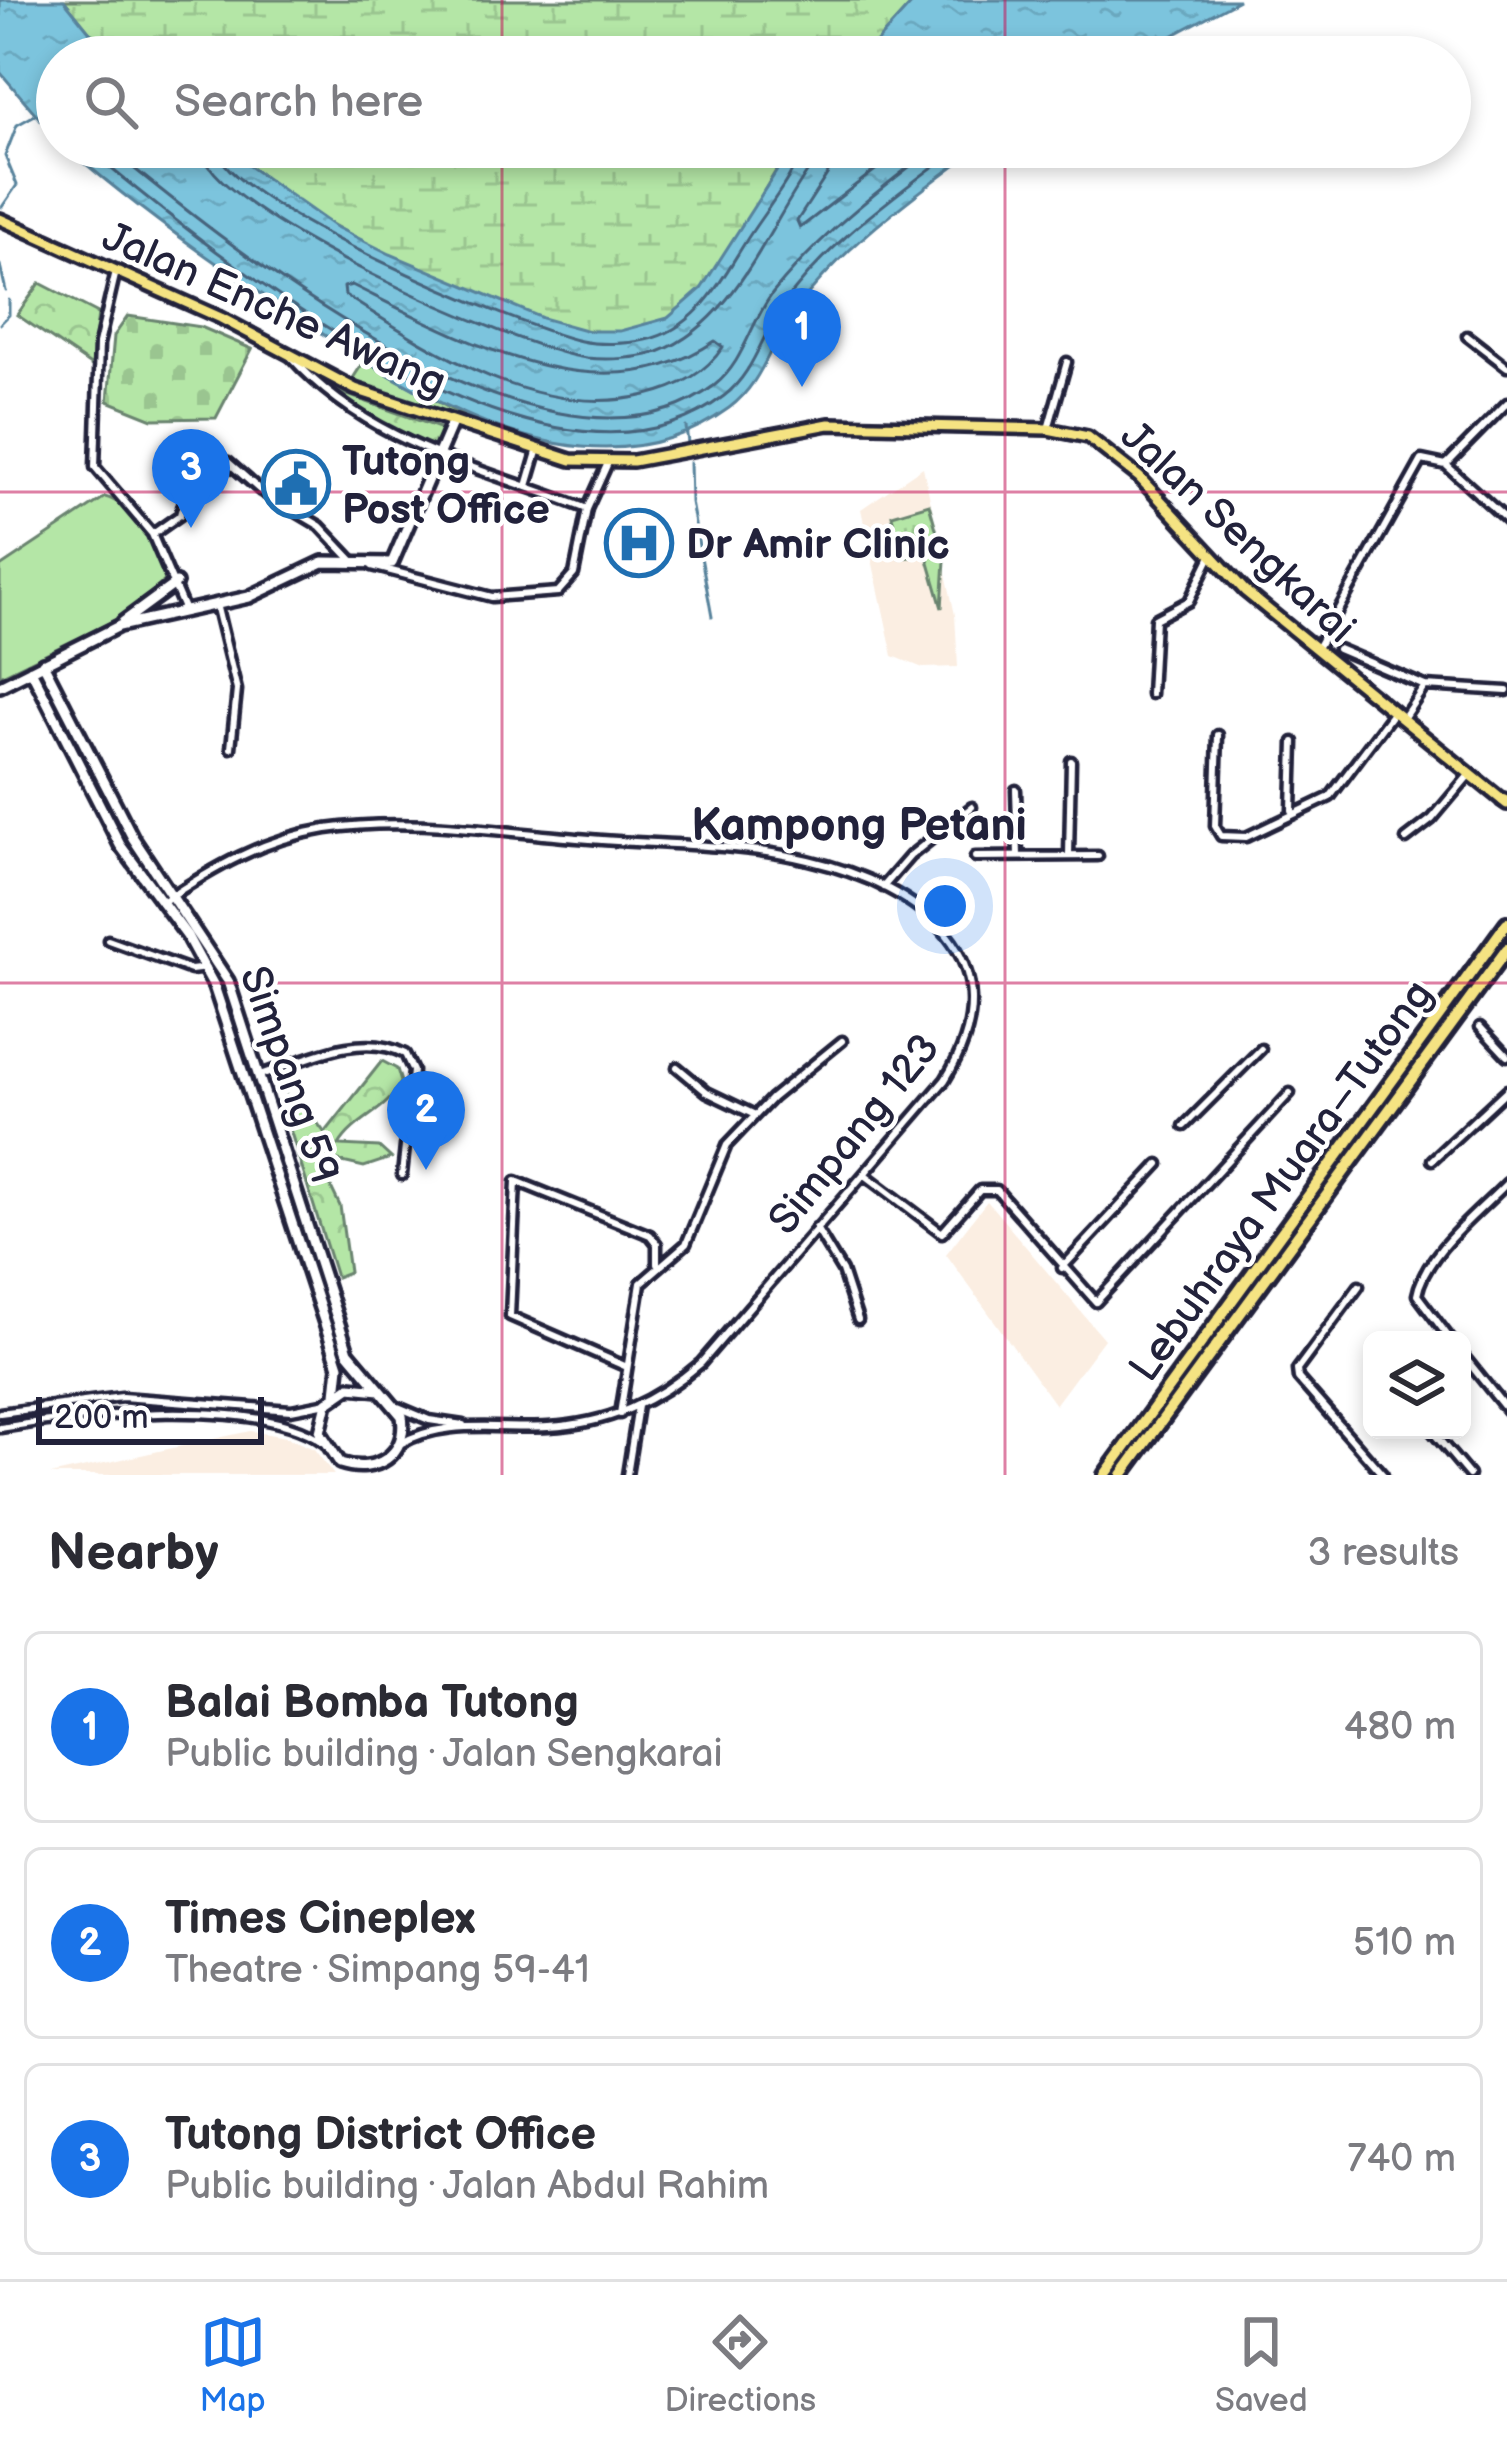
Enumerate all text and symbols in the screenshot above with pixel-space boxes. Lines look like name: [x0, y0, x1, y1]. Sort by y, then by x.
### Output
search box: [36, 36, 1471, 168]
icon: search: [78, 69, 144, 135]
text: Search here: [174, 75, 423, 130]
street label: Jalan Enche Awang: [94, 212, 454, 409]
pin: 1: [763, 288, 841, 387]
street label: Jalan Sengkarai: [1110, 411, 1365, 654]
pin: 3: [152, 429, 230, 528]
place label: Tutong Post Office: [342, 437, 550, 536]
public building icon: Tutong Post Office: [261, 449, 331, 519]
hospital icon: Dr Amir Clinic: [604, 508, 674, 578]
place label: Dr Amir Clinic: [686, 520, 950, 571]
district label: Kampong Petani: [691, 799, 1027, 854]
your location: [915, 876, 975, 936]
street label: Simpang 59: [228, 960, 349, 1190]
street label: Lebuhraya Muara–Tutong: [1119, 971, 1445, 1392]
street label: Simpang 123: [759, 1024, 951, 1245]
pin: 2: [387, 1071, 465, 1170]
map controls: [1363, 1331, 1471, 1439]
button: layers: [1363, 1331, 1471, 1439]
scale bar: [36, 1391, 264, 1444]
text: 200 m: [54, 1398, 148, 1438]
text: Nearby: [48, 1523, 219, 1584]
text: 3 results: [1307, 1530, 1459, 1577]
text: Balai Bomba Tutong: [165, 1676, 579, 1731]
text: 1: [82, 1704, 98, 1751]
text: 480 m: [1344, 1704, 1456, 1751]
text: Public building · Jalan Sengkarai: [165, 1731, 723, 1778]
text: Times Cineplex: [165, 1892, 475, 1947]
text: 2: [78, 1920, 102, 1967]
text: 510 m: [1353, 1920, 1456, 1967]
text: Theatre · Simpang 59-41: [165, 1947, 590, 1994]
text: Tutong District Office: [165, 2108, 596, 2163]
text: 3: [79, 2136, 101, 2183]
text: 740 m: [1347, 2136, 1456, 2183]
text: Public building · Jalan Abdul Rahim: [165, 2163, 769, 2210]
tab: Map: [199, 2309, 266, 2421]
tab: Directions: [664, 2309, 816, 2421]
tab: Saved: [1215, 2309, 1308, 2421]

